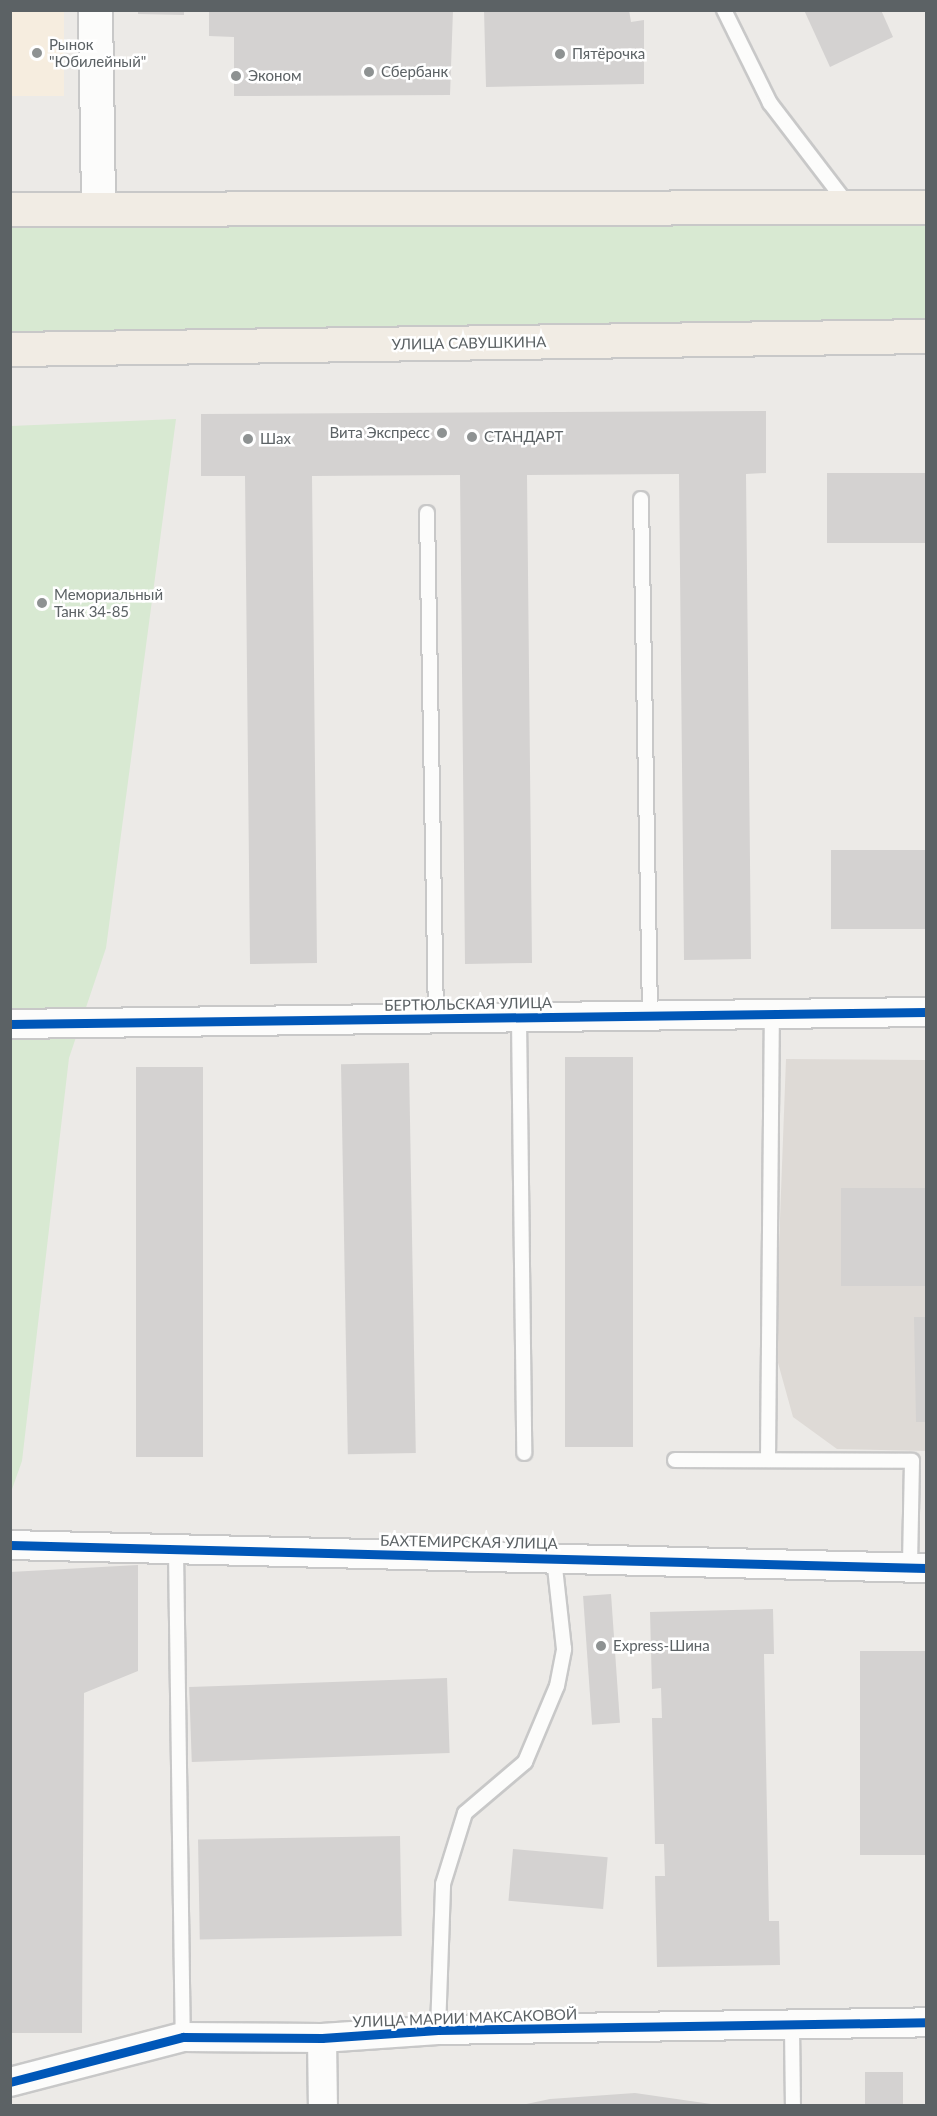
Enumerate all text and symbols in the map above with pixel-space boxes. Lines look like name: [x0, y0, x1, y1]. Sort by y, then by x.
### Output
place label: Рынок "Юбилейный": [49, 35, 146, 70]
place label: Пятёрочка: [572, 45, 645, 63]
marker: Рынок "Юбилейный": [30, 46, 44, 60]
marker: Пятёрочка: [553, 47, 567, 61]
place label: Сбербанк: [381, 63, 448, 81]
marker: Сбербанк: [362, 65, 376, 79]
place label: Эконом: [248, 67, 301, 85]
marker: Эконом: [229, 69, 243, 83]
street label: УЛИЦА САВУШКИНА: [391, 333, 547, 353]
place label: Вита Экспресс: [329, 424, 430, 442]
marker: Вита Экспресс: [435, 426, 449, 440]
place label: СТАНДАРТ: [484, 428, 563, 446]
place label: Шах: [260, 430, 291, 448]
marker: СТАНДАРТ: [465, 430, 479, 444]
marker: Шах: [241, 432, 255, 446]
place label: Мемориальный Танк 34-85: [54, 585, 163, 620]
marker: Мемориальный Танк 34-85: [35, 596, 49, 610]
street label: БЕРТЮЛЬСКАЯ УЛИЦА: [384, 994, 552, 1014]
street label: БАХТЕМИРСКАЯ УЛИЦА: [380, 1531, 558, 1553]
place label: Express-Шина: [613, 1637, 710, 1655]
marker: Express-Шина: [594, 1639, 608, 1653]
street label: УЛИЦА МАРИИ МАКСАКОВОЙ: [352, 2005, 578, 2031]

